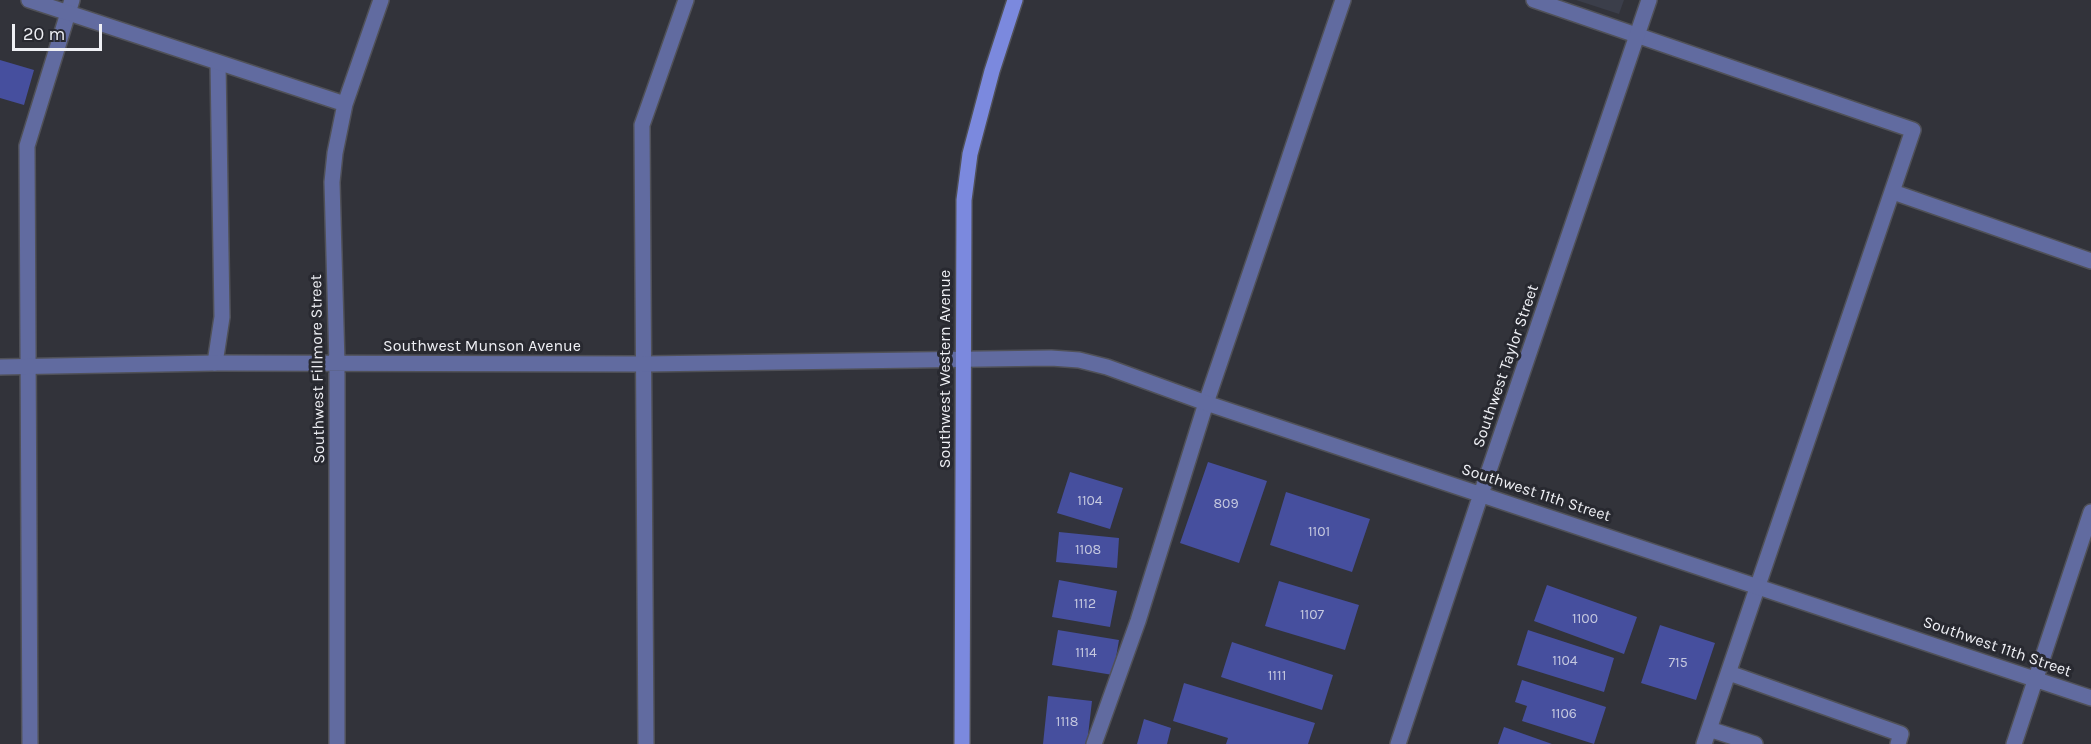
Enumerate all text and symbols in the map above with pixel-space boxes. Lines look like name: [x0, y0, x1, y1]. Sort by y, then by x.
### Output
scale bar: [15, 12, 105, 50]
text: 20 m: [23, 23, 65, 45]
street label: Southwest Western Avenue: [935, 270, 955, 468]
street label: Southwest Fillmore Street: [307, 274, 329, 464]
street label: Southwest Taylor Street: [1469, 282, 1543, 450]
street label: Southwest Munson Avenue: [383, 336, 581, 356]
street label: Southwest 11th Street: [1459, 460, 1613, 526]
house number: 1104: [1077, 493, 1103, 509]
house number: 809: [1213, 496, 1239, 512]
house number: 1101: [1308, 524, 1330, 540]
house number: 1108: [1075, 542, 1101, 558]
house number: 1112: [1074, 596, 1096, 612]
house number: 1107: [1300, 607, 1324, 623]
house number: 1100: [1572, 611, 1598, 627]
street label: Southwest 11th Street: [1920, 613, 2074, 681]
house number: 1114: [1075, 645, 1097, 661]
house number: 1104: [1552, 653, 1578, 669]
house number: 715: [1668, 655, 1688, 671]
house number: 1111: [1268, 668, 1286, 684]
house number: 1106: [1551, 706, 1577, 722]
house number: 1118: [1056, 714, 1078, 730]

